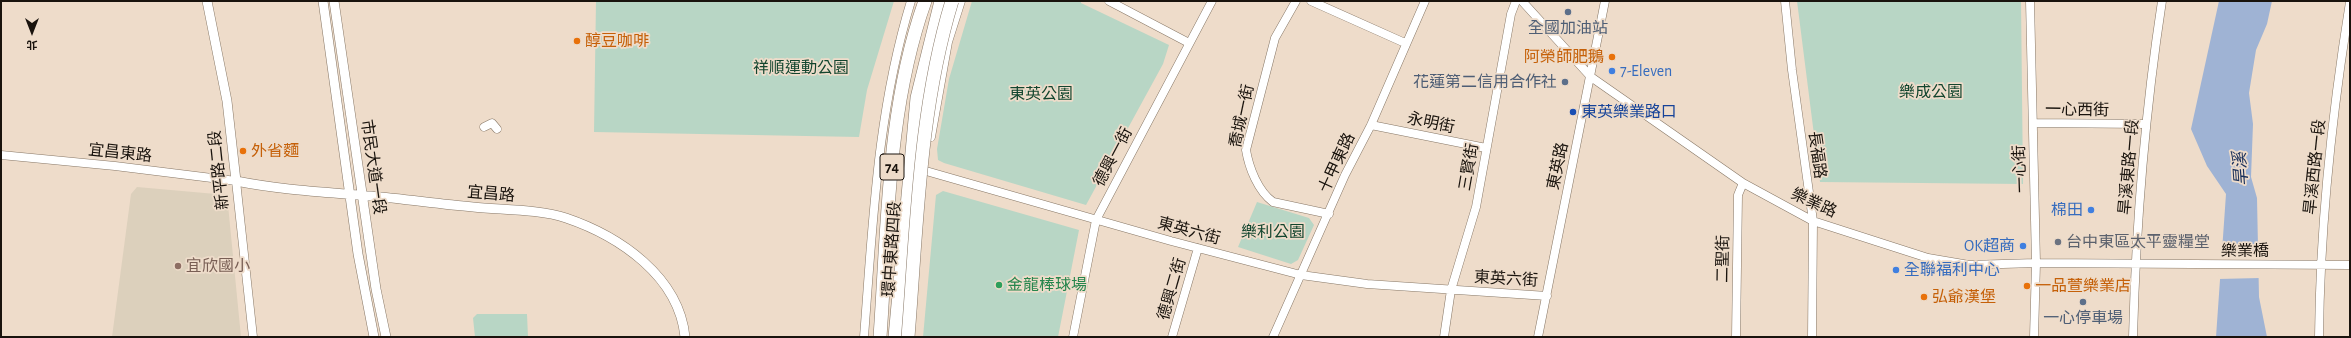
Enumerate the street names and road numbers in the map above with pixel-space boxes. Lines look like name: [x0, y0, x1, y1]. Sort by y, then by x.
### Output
street label: 喬城一街: [1226, 83, 1258, 149]
street label: 一心西街: [2045, 100, 2109, 120]
street label: 永明街: [1406, 109, 1456, 137]
street label: 市民大道一段: [357, 118, 389, 216]
street label: 旱溪東路一段: [2115, 118, 2143, 216]
street label: 旱溪西路一段: [2300, 118, 2330, 216]
street label: 德興一街: [1090, 124, 1136, 190]
street label: 新平路二段: [205, 129, 233, 211]
street label: 十甲東路: [1315, 130, 1359, 196]
street label: 長福路: [1804, 130, 1830, 180]
street label: 宜昌東路: [87, 140, 153, 166]
street label: 東英路: [1544, 141, 1572, 191]
street label: 三賢街: [1455, 142, 1483, 192]
street label: 一心街: [2010, 145, 2030, 193]
road number: 74: [880, 154, 904, 180]
street label: 宜昌路: [466, 182, 516, 206]
street label: 樂業路: [1788, 184, 1840, 222]
street label: 環中東路四段: [879, 200, 905, 298]
street label: 東英六街: [1156, 213, 1222, 249]
street label: 二聖街: [1713, 235, 1733, 283]
street label: 樂業橋: [2221, 241, 2269, 261]
street label: 德興二街: [1154, 256, 1190, 322]
street label: 東英六街: [1474, 268, 1538, 290]

